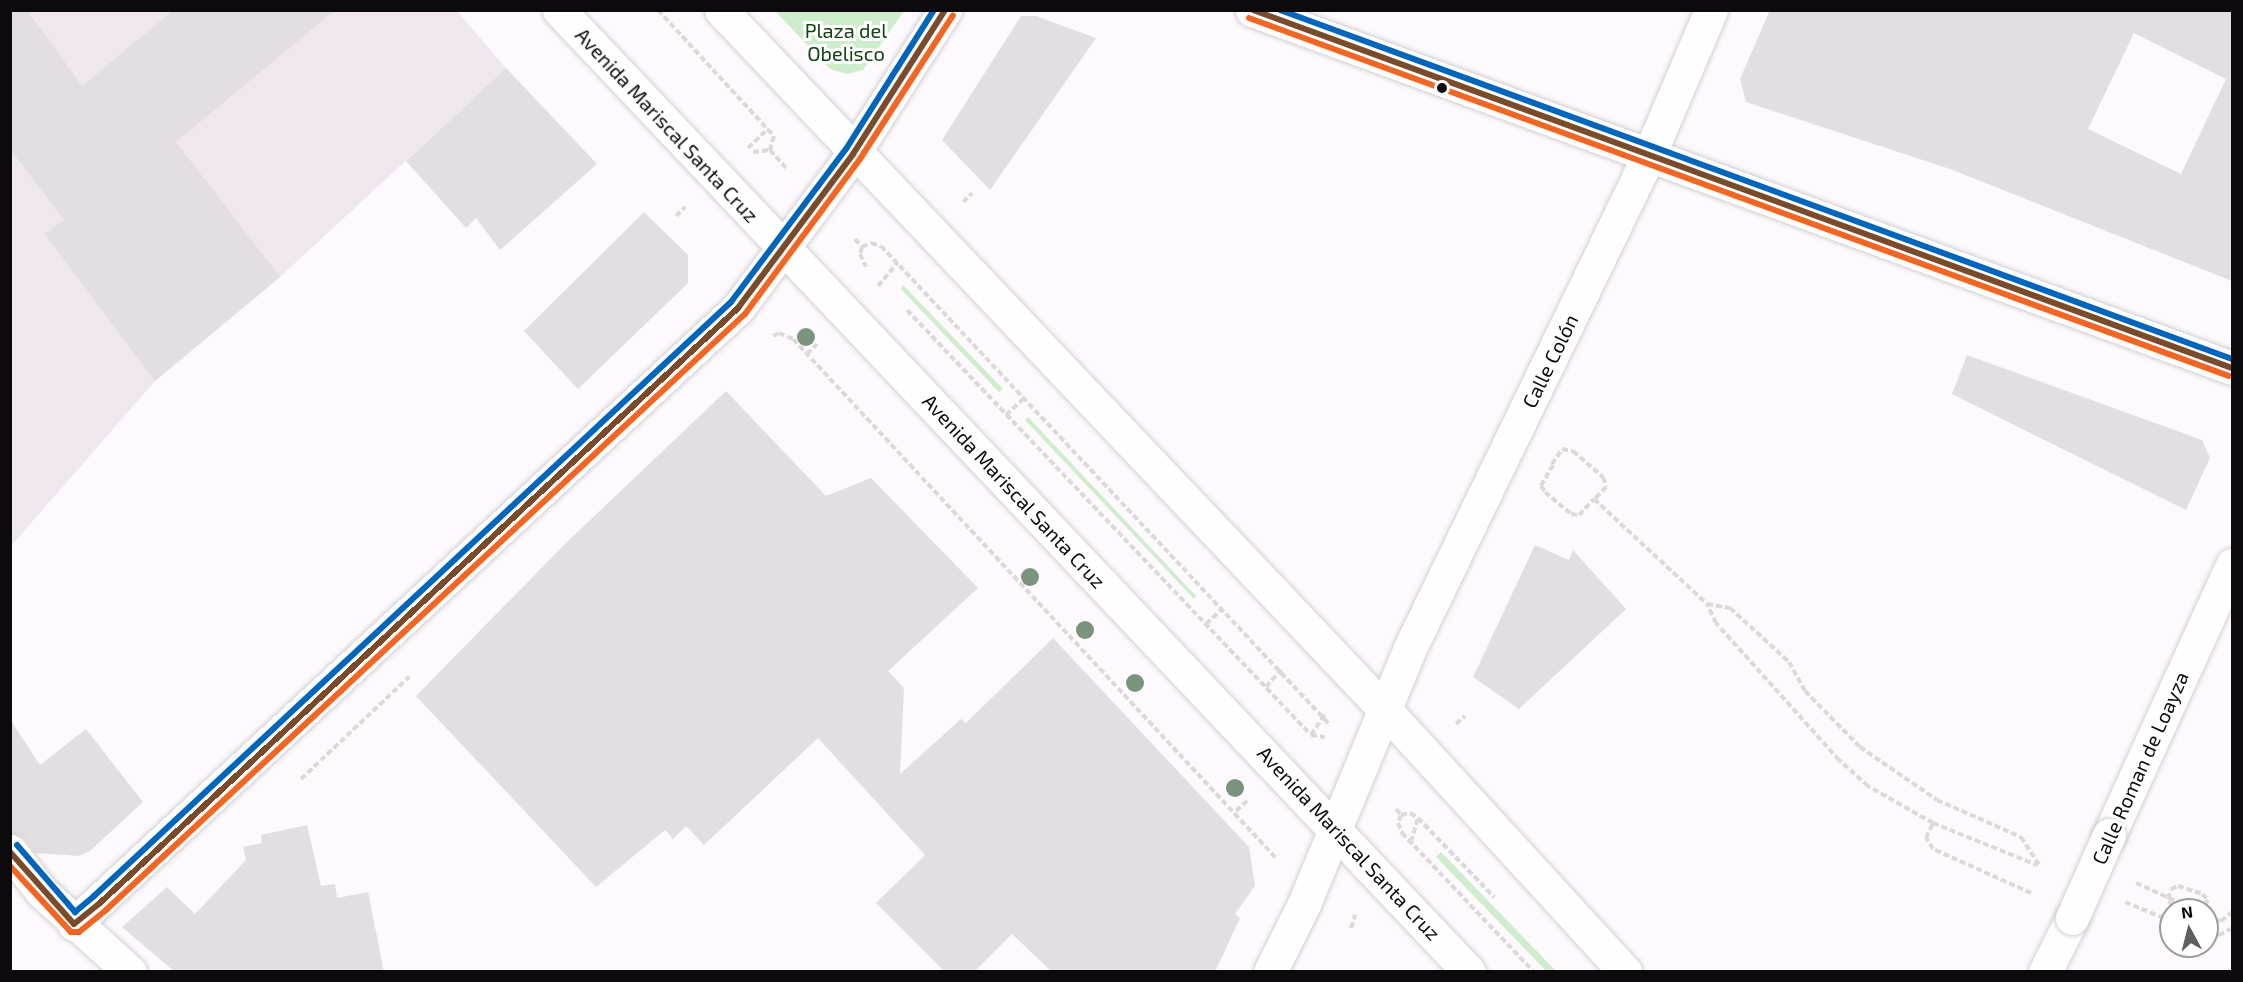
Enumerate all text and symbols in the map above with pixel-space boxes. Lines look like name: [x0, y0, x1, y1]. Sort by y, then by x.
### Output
park label: Plaza del Obelisco: [805, 18, 887, 65]
street label: Avenida Mariscal Santa Cruz: [570, 23, 764, 227]
unlabelled marker: [1436, 82, 1448, 94]
street label: Calle Colón: [1517, 310, 1583, 412]
street label: Avenida Mariscal Santa Cruz: [917, 389, 1111, 593]
street label: Calle Roman de Loayza: [2087, 668, 2193, 868]
street label: Avenida Mariscal Santa Cruz: [1252, 741, 1446, 945]
north arrow: [2159, 898, 2219, 958]
text: N: [2180, 901, 2194, 922]

